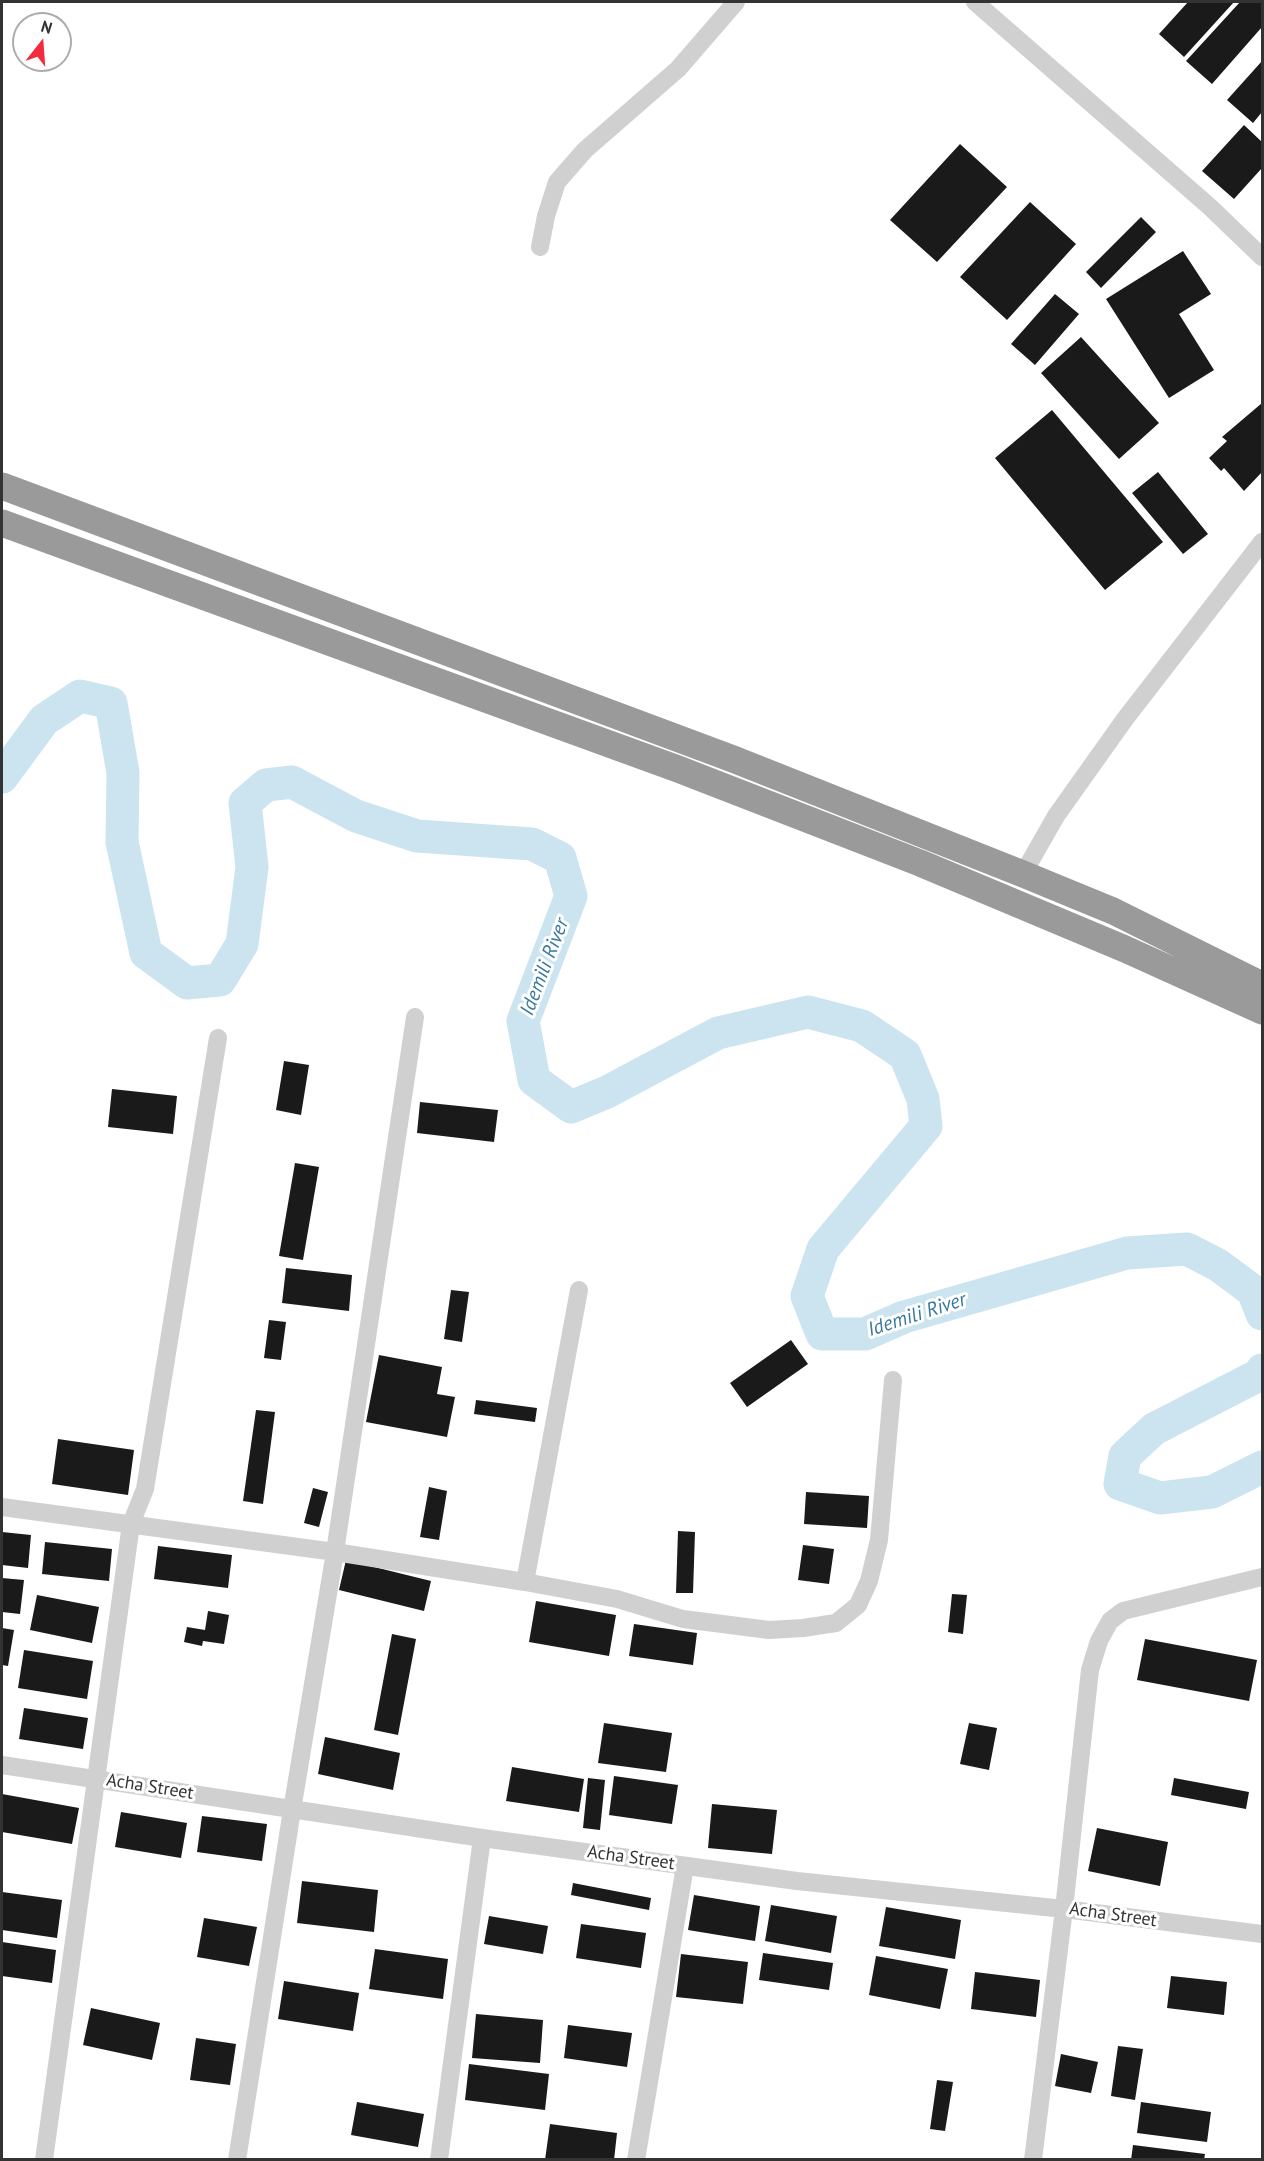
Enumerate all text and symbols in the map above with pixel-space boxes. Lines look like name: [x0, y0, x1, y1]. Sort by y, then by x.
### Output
north arrow: [12, 12, 72, 72]
text: N: [39, 16, 55, 38]
water label: Idemili River: [516, 915, 574, 1019]
water label: Idemili River: [865, 1288, 969, 1342]
street label: Acha Street: [105, 1769, 195, 1805]
street label: Acha Street: [586, 1841, 676, 1875]
street label: Acha Street: [1068, 1898, 1158, 1932]

